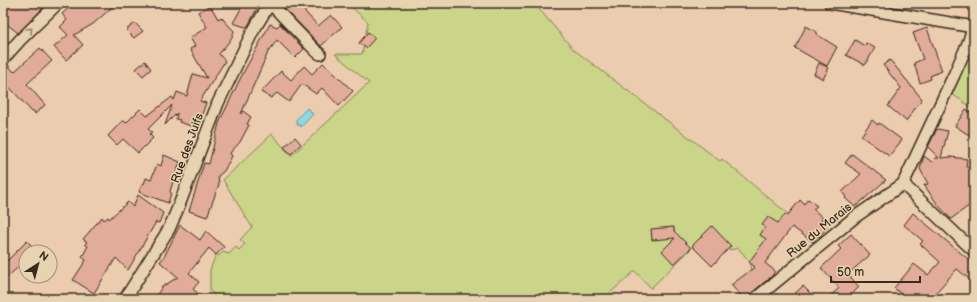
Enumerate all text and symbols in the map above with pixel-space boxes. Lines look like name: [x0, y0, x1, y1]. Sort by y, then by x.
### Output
one-way arrow: [25, 27, 33, 35]
street label: Rue des Juifs: [168, 111, 207, 185]
street label: Rue du Marais: [784, 200, 855, 261]
north arrow: [18, 244, 58, 284]
text: N: [36, 249, 51, 264]
scale bar: [831, 258, 920, 284]
text: 50 m: [837, 265, 864, 280]

